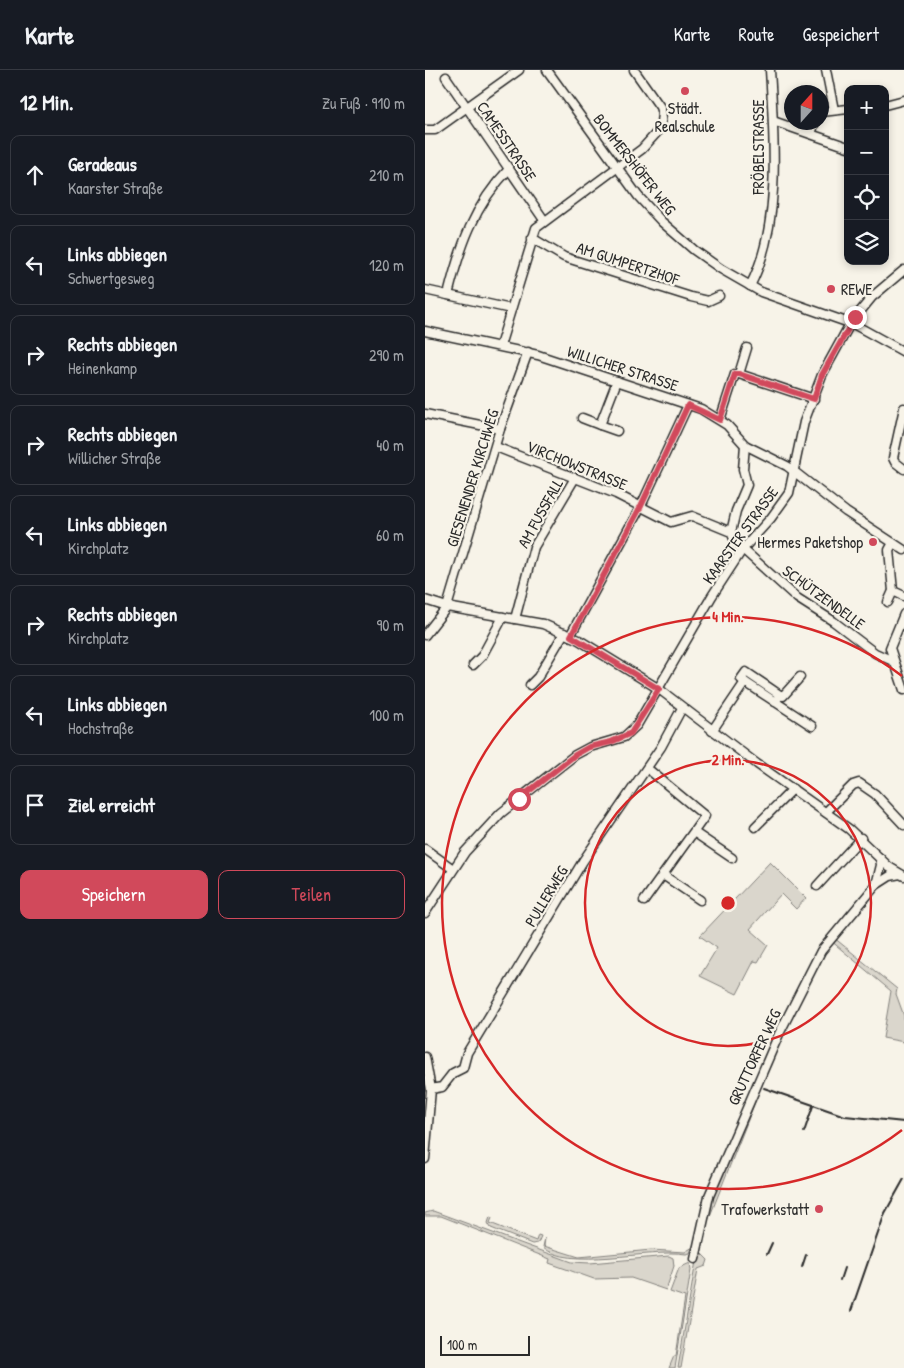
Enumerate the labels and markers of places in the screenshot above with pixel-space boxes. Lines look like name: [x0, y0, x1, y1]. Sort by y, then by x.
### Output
marker: Städt. Realschule: [679, 85, 691, 97]
place label: Städt. Realschule: [655, 97, 716, 137]
place label: REWE: [841, 278, 872, 300]
marker: REWE: [825, 283, 837, 295]
place label: Hermes Paketshop: [757, 531, 863, 553]
marker: Hermes Paketshop: [867, 536, 879, 548]
centre of rings: [719, 894, 737, 912]
place label: Trafowerkstatt: [721, 1198, 809, 1220]
marker: Trafowerkstatt: [813, 1203, 825, 1215]

